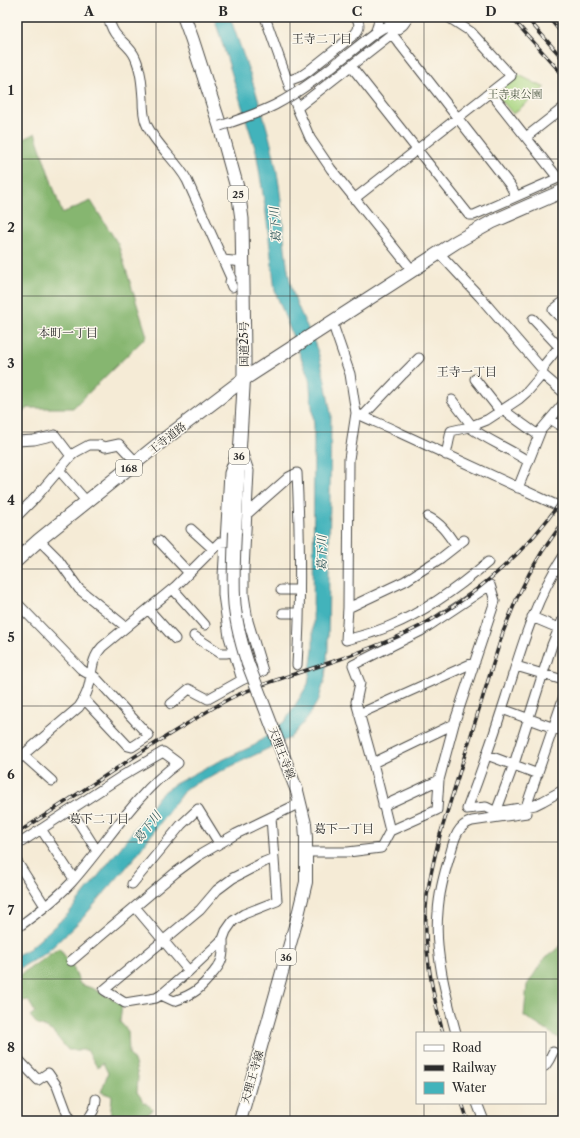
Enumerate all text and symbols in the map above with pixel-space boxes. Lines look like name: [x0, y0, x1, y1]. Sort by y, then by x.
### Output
text: A: [83, 3, 95, 19]
text: B: [218, 3, 228, 19]
text: C: [352, 3, 362, 19]
text: D: [485, 3, 497, 19]
district label: 王寺二丁目: [292, 31, 352, 46]
text: 1: [8, 82, 14, 98]
park label: 王寺東公園: [488, 87, 543, 101]
road number: 25: [228, 186, 248, 202]
water label: 葛下川: [266, 205, 284, 243]
text: 2: [7, 219, 15, 235]
street label: 国道25号: [237, 321, 251, 367]
district label: 本町一丁目: [38, 325, 98, 340]
text: 3: [7, 355, 15, 371]
district label: 王寺一丁目: [437, 364, 497, 379]
street label: 王寺道路: [145, 419, 189, 457]
road number: 36: [229, 448, 249, 464]
road number: 168: [116, 460, 142, 476]
text: 4: [7, 492, 15, 508]
water label: 葛下川: [314, 533, 329, 571]
text: 5: [7, 629, 15, 645]
street label: 天理王寺線: [266, 725, 298, 781]
text: 6: [7, 766, 15, 782]
water label: 葛下川: [130, 807, 165, 846]
district label: 葛下二丁目: [69, 811, 129, 826]
district label: 葛下一丁目: [314, 821, 374, 836]
text: 7: [8, 902, 15, 918]
road number: 36: [276, 949, 296, 965]
legend: [416, 1032, 546, 1104]
text: 8: [7, 1039, 15, 1055]
text: Road: [452, 1040, 482, 1055]
street label: 天理王寺線: [238, 1049, 266, 1105]
text: Railway: [452, 1060, 497, 1075]
text: Water: [451, 1080, 486, 1095]

